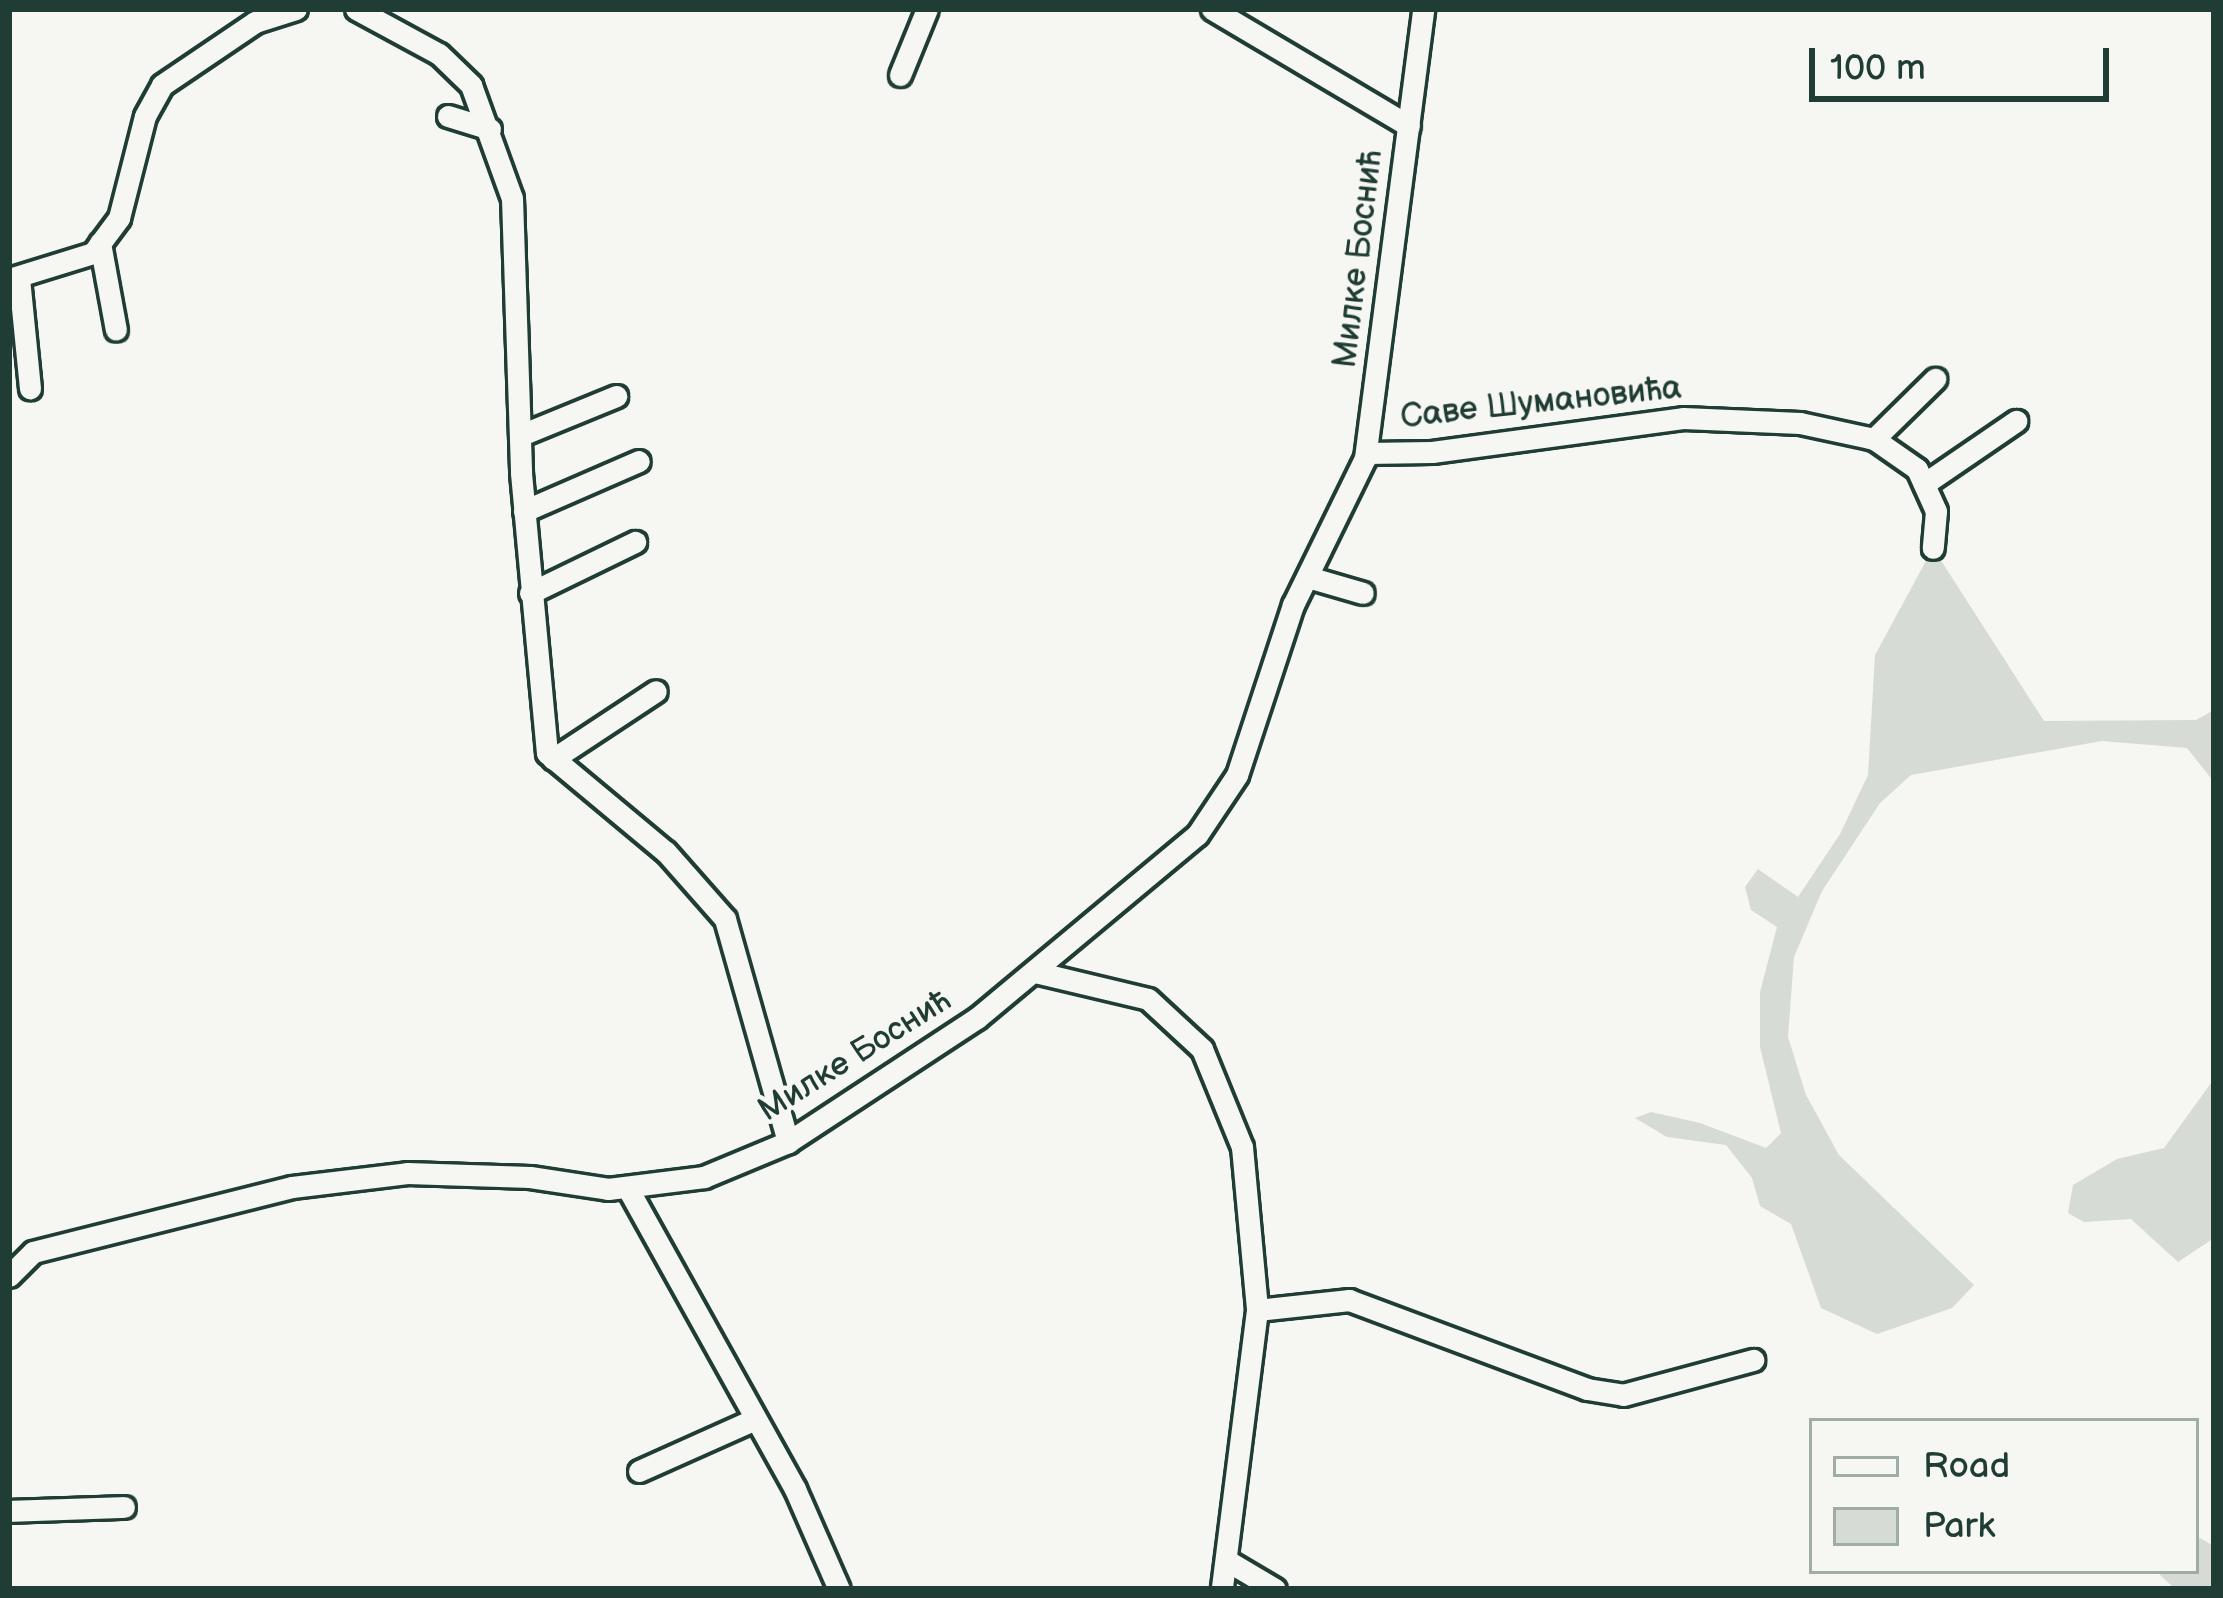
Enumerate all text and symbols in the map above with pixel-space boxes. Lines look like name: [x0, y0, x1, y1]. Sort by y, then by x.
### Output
scale bar: [1815, 24, 2115, 98]
text: 100 m: [1830, 47, 1926, 90]
street label: Милке Боснић: [1326, 148, 1392, 370]
street label: Саве Шумановића: [1399, 369, 1683, 437]
street label: Милке Боснић: [751, 981, 959, 1131]
legend: [1809, 1418, 2199, 1574]
text: Road: [1923, 1445, 2010, 1488]
text: Park: [1923, 1505, 1995, 1548]

